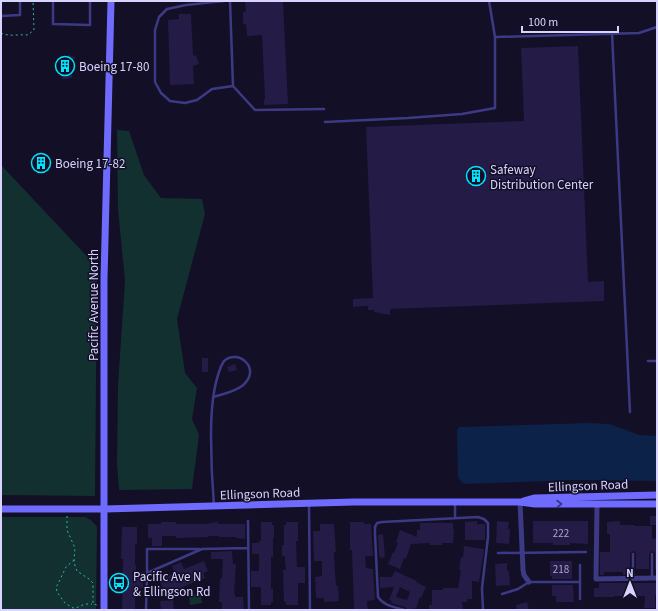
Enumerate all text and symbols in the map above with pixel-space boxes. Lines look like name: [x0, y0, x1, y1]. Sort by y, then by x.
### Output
scale bar: [522, 8, 618, 34]
text: 100 m: [528, 14, 558, 31]
building icon: Boeing 17-80: [54, 55, 76, 77]
place label: Boeing 17-80: [79, 58, 150, 76]
building icon: Boeing 17-82: [30, 152, 52, 174]
place label: Boeing 17-82: [55, 155, 126, 173]
place label: Safeway Distribution Center: [490, 161, 594, 194]
building icon: Safeway Distribution Center: [465, 165, 487, 187]
street label: Pacific Avenue North: [85, 249, 103, 361]
street label: Ellingson Road: [548, 476, 629, 496]
street label: Ellingson Road: [220, 484, 301, 504]
one-way arrow: [556, 500, 562, 508]
house number: 222: [553, 526, 569, 541]
house number: 218: [553, 562, 570, 577]
north arrow: [610, 563, 650, 603]
text: N: [626, 566, 634, 581]
place label: Pacific Ave N & Ellingson Rd: [133, 568, 211, 601]
bus stop icon: Pacific Ave N & Ellingson Rd: [108, 572, 130, 594]

